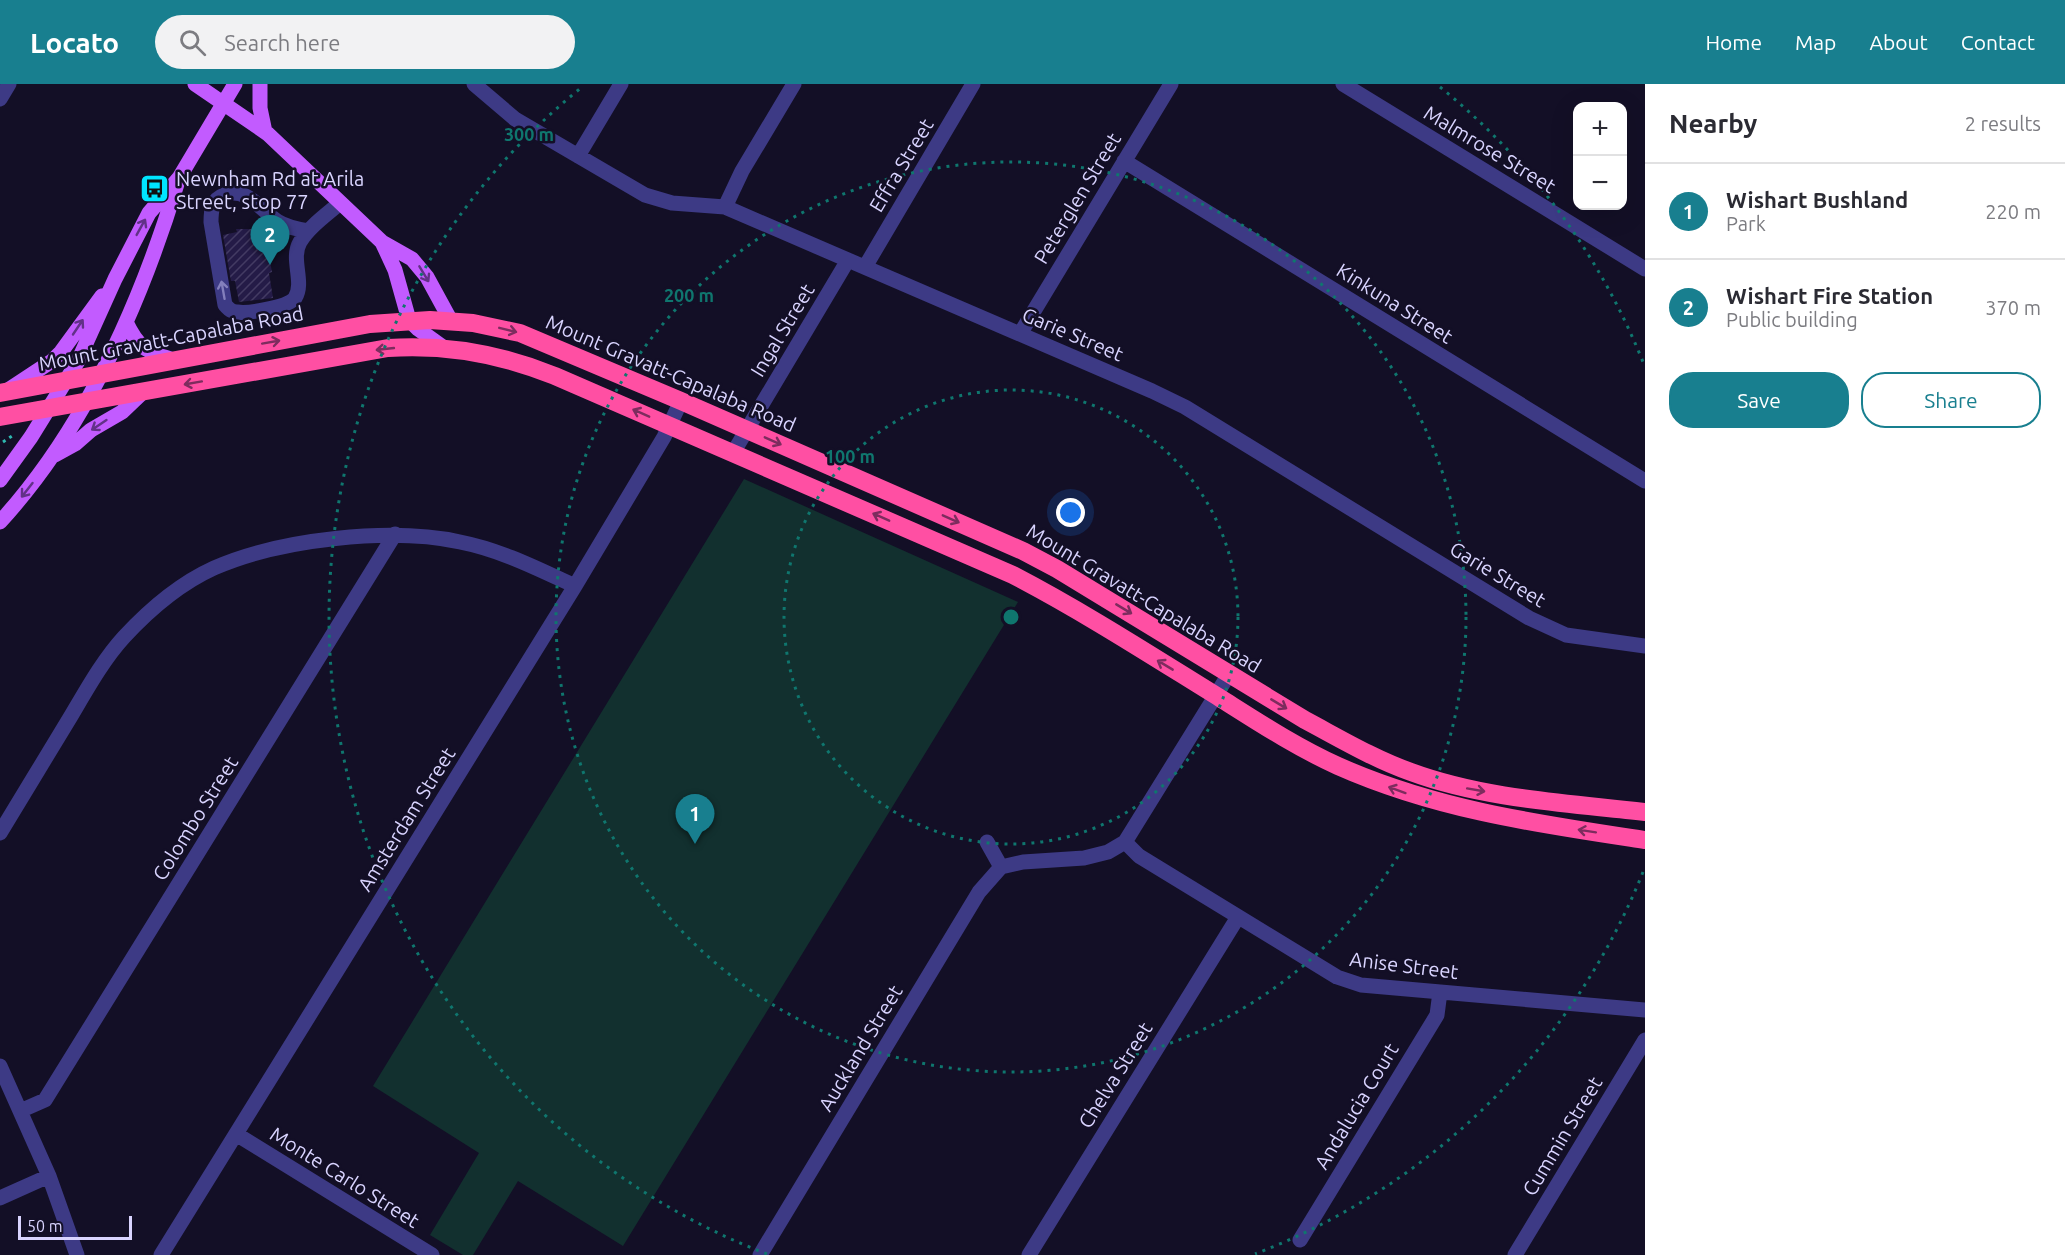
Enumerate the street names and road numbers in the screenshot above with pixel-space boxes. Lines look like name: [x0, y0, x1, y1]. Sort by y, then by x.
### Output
street label: Malmrose Street: [1420, 101, 1560, 197]
street label: Effra Street: [864, 114, 938, 216]
street label: Peterglen Street: [1029, 128, 1125, 268]
street label: Kinkuna Street: [1333, 258, 1457, 348]
street label: Ingal Street: [745, 279, 819, 380]
street label: Mount Gravatt-Capalaba Road: [37, 301, 305, 375]
street label: Garie Street: [1019, 302, 1127, 366]
street label: Mount Gravatt-Capalaba Road: [543, 310, 799, 436]
street label: Mount Gravatt-Capalaba Road: [1023, 519, 1265, 677]
street label: Garie Street: [1446, 536, 1550, 612]
street label: Amsterdam Street: [353, 743, 460, 895]
street label: Colombo Street: [148, 752, 242, 884]
street label: Anise Street: [1348, 947, 1460, 983]
street label: Auckland Street: [813, 981, 907, 1115]
street label: Chelva Street: [1073, 1018, 1157, 1132]
street label: Andalucia Court: [1309, 1039, 1403, 1173]
street label: Cummin Street: [1517, 1072, 1607, 1200]
street label: Monte Carlo Street: [266, 1122, 424, 1232]

